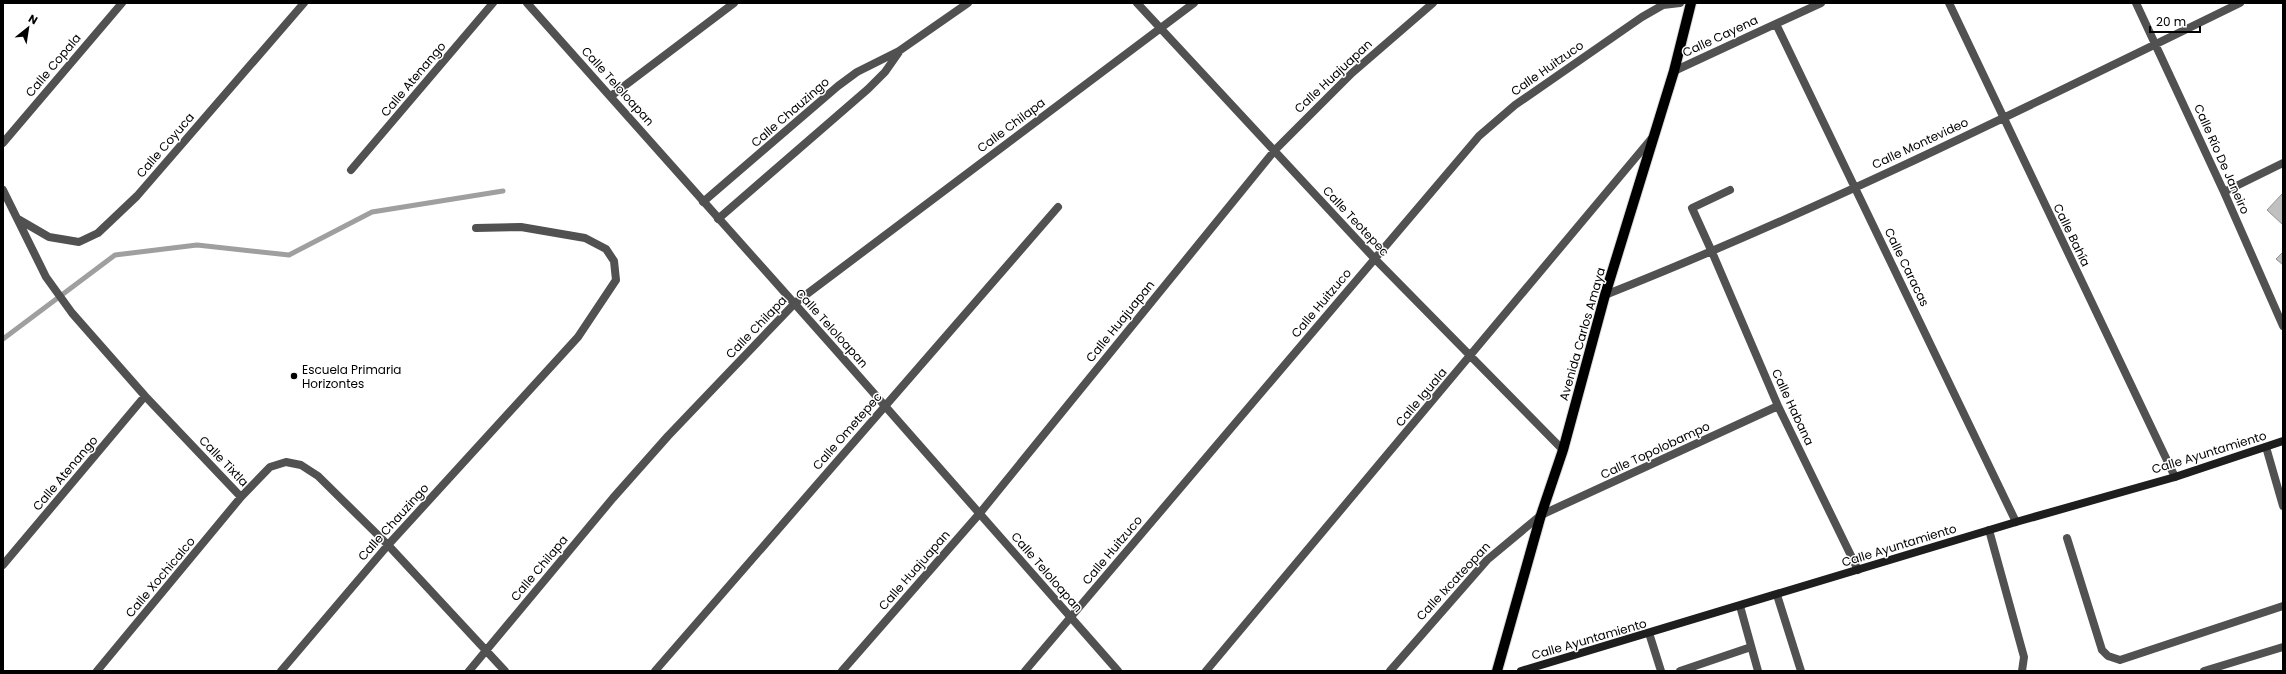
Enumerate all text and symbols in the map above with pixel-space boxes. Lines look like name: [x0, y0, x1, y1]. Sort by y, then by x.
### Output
north arrow: [8, 8, 48, 48]
scale bar: [2150, 8, 2200, 34]
text: N: [25, 10, 41, 28]
street label: Calle Cayena: [1680, 11, 1760, 61]
text: 20 m: [2156, 13, 2186, 30]
street label: Calle Copala: [21, 30, 85, 100]
street label: Calle Huajuapan: [1290, 35, 1376, 117]
street label: Calle Huitzuco: [1507, 36, 1587, 99]
street label: Calle Atenango: [377, 38, 450, 120]
street label: Calle Teloloapan: [578, 43, 658, 129]
street label: Calle Chauzingo: [747, 73, 833, 151]
street label: Calle Chilapa: [973, 94, 1049, 156]
street label: Calle Río De Janeiro: [2190, 101, 2254, 217]
street label: Calle Coyuca: [132, 109, 198, 181]
street label: Calle Montevideo: [1869, 113, 1971, 173]
street label: Calle Teotepec: [1319, 182, 1393, 260]
street label: Calle Bahía: [2049, 201, 2095, 269]
street label: Calle Caracas: [1881, 225, 1933, 309]
street label: Calle Huitzuco: [1287, 265, 1355, 341]
street label: Avenida Carlos Amaya: [1555, 265, 1609, 403]
street label: Calle Huajuapan: [1082, 277, 1158, 365]
street label: Calle Teloloapan: [792, 285, 872, 371]
street label: Calle Chilapa: [722, 292, 790, 362]
place label: Escuela Primaria Horizontes: [302, 361, 401, 392]
street label: Calle Iguala: [1391, 364, 1451, 430]
street label: Calle Habana: [1768, 366, 1818, 448]
marker: Escuela Primaria Horizontes: [289, 371, 299, 381]
street label: Calle Ometepec: [808, 389, 886, 473]
street label: Calle Topolobampo: [1598, 417, 1713, 483]
street label: Calle Ayuntamiento: [2150, 426, 2269, 478]
street label: Calle Atenango: [29, 432, 102, 514]
street label: Calle Tixtla: [195, 432, 253, 490]
street label: Calle Chauzingo: [354, 479, 432, 564]
street label: Calle Huitzuco: [1078, 512, 1146, 588]
street label: Calle Ayuntamiento: [1840, 519, 1959, 571]
street label: Calle Huajuapan: [875, 526, 953, 614]
street label: Calle Teloloapan: [1007, 528, 1087, 616]
street label: Calle Chilapa: [506, 531, 572, 605]
street label: Calle Xochicalco: [121, 533, 199, 621]
street label: Calle Ixcateopan: [1412, 538, 1494, 624]
street label: Calle Ayuntamiento: [1529, 614, 1649, 664]

